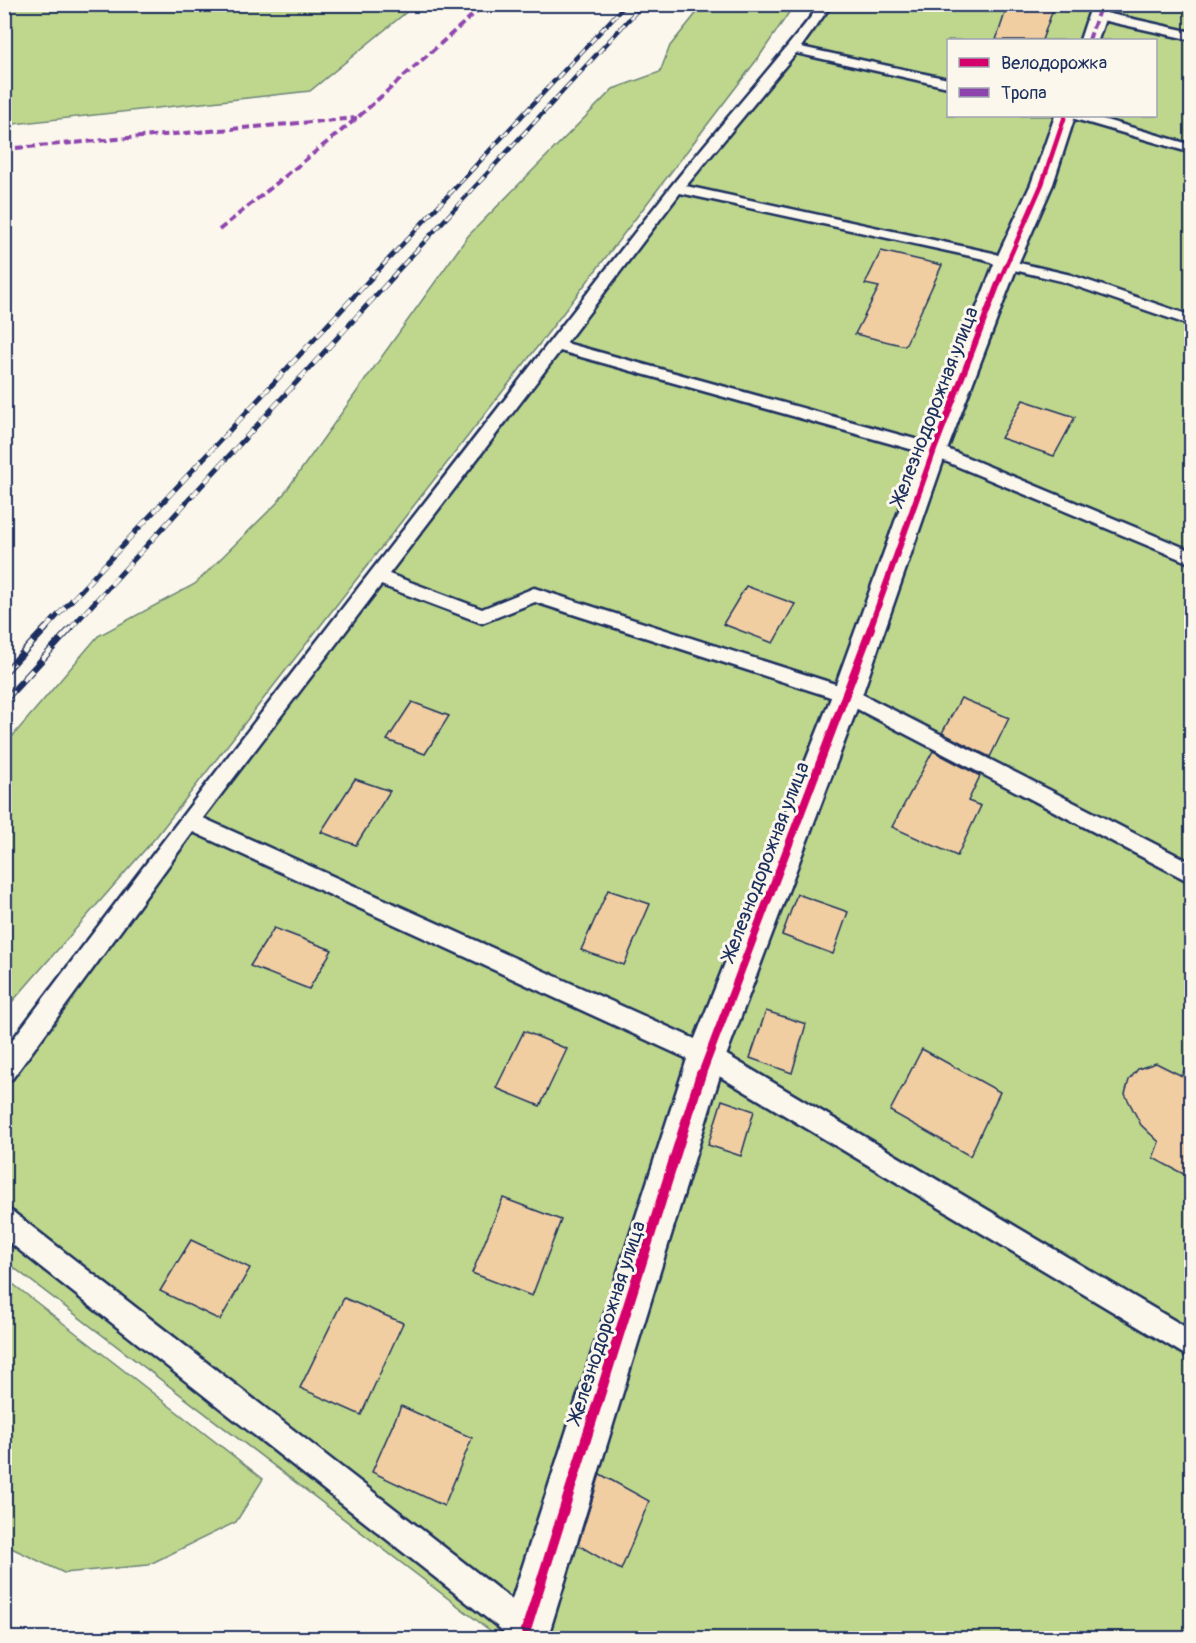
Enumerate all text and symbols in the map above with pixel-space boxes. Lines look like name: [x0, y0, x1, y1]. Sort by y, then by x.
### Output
legend: [947, 39, 1157, 117]
text: Велодорожка: [1001, 52, 1107, 75]
text: Тропа: [1001, 82, 1047, 105]
street label: Железнодорожная улица: [884, 303, 984, 512]
street label: Железнодорожная улица: [715, 758, 815, 967]
street label: Железнодорожная улица: [561, 1218, 651, 1429]

